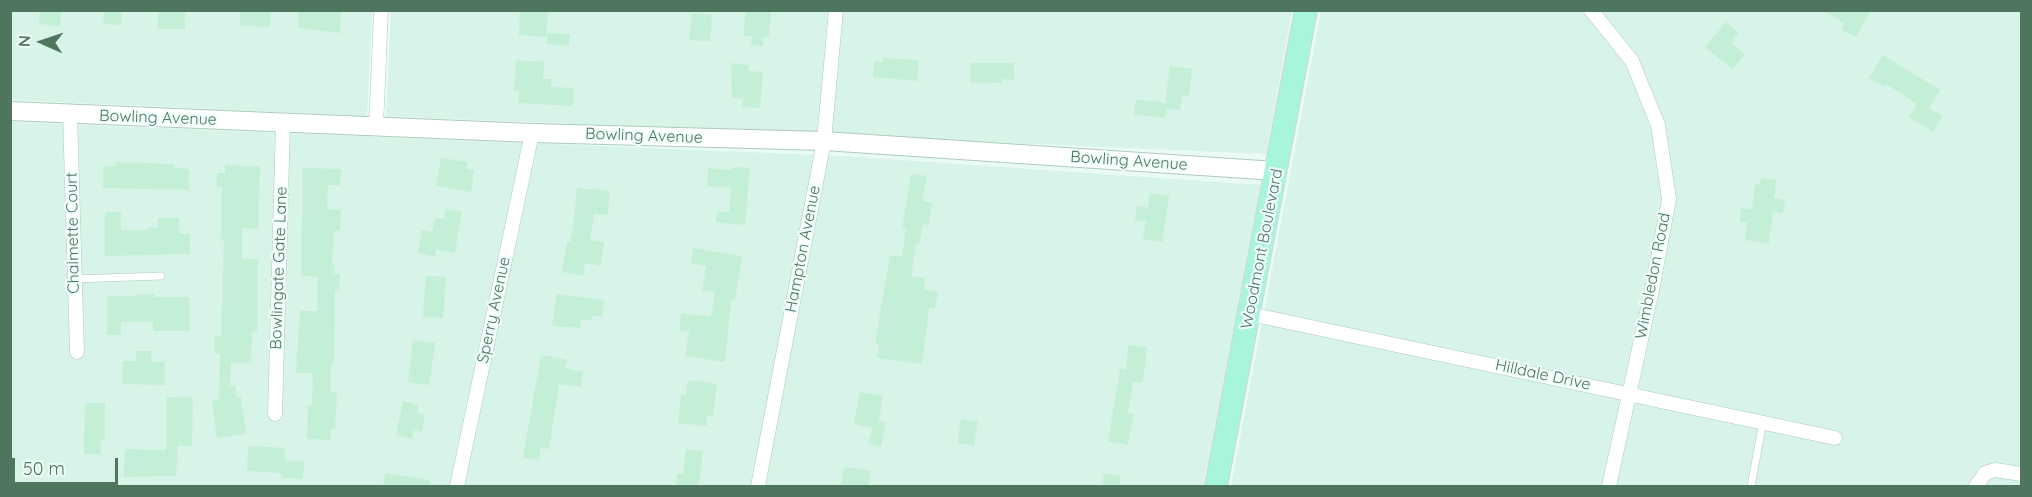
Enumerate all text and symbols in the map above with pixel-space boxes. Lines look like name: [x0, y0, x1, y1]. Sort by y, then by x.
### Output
north arrow: [12, 12, 72, 72]
text: N: [14, 35, 34, 47]
street label: Bowling Avenue: [99, 106, 217, 130]
street label: Bowling Avenue: [585, 124, 703, 148]
street label: Bowling Avenue: [1070, 147, 1188, 175]
street label: Woodmont Boulevard: [1237, 167, 1287, 331]
street label: Chalmette Court: [62, 172, 84, 294]
street label: Hampton Avenue: [781, 184, 825, 314]
street label: Bowlingate Gate Lane: [267, 186, 291, 350]
street label: Wimbledon Road: [1631, 211, 1675, 341]
street label: Sperry Avenue: [473, 255, 515, 365]
street label: Hilldale Drive: [1494, 356, 1592, 394]
scale bar: [15, 446, 122, 484]
text: 50 m: [23, 457, 65, 480]

